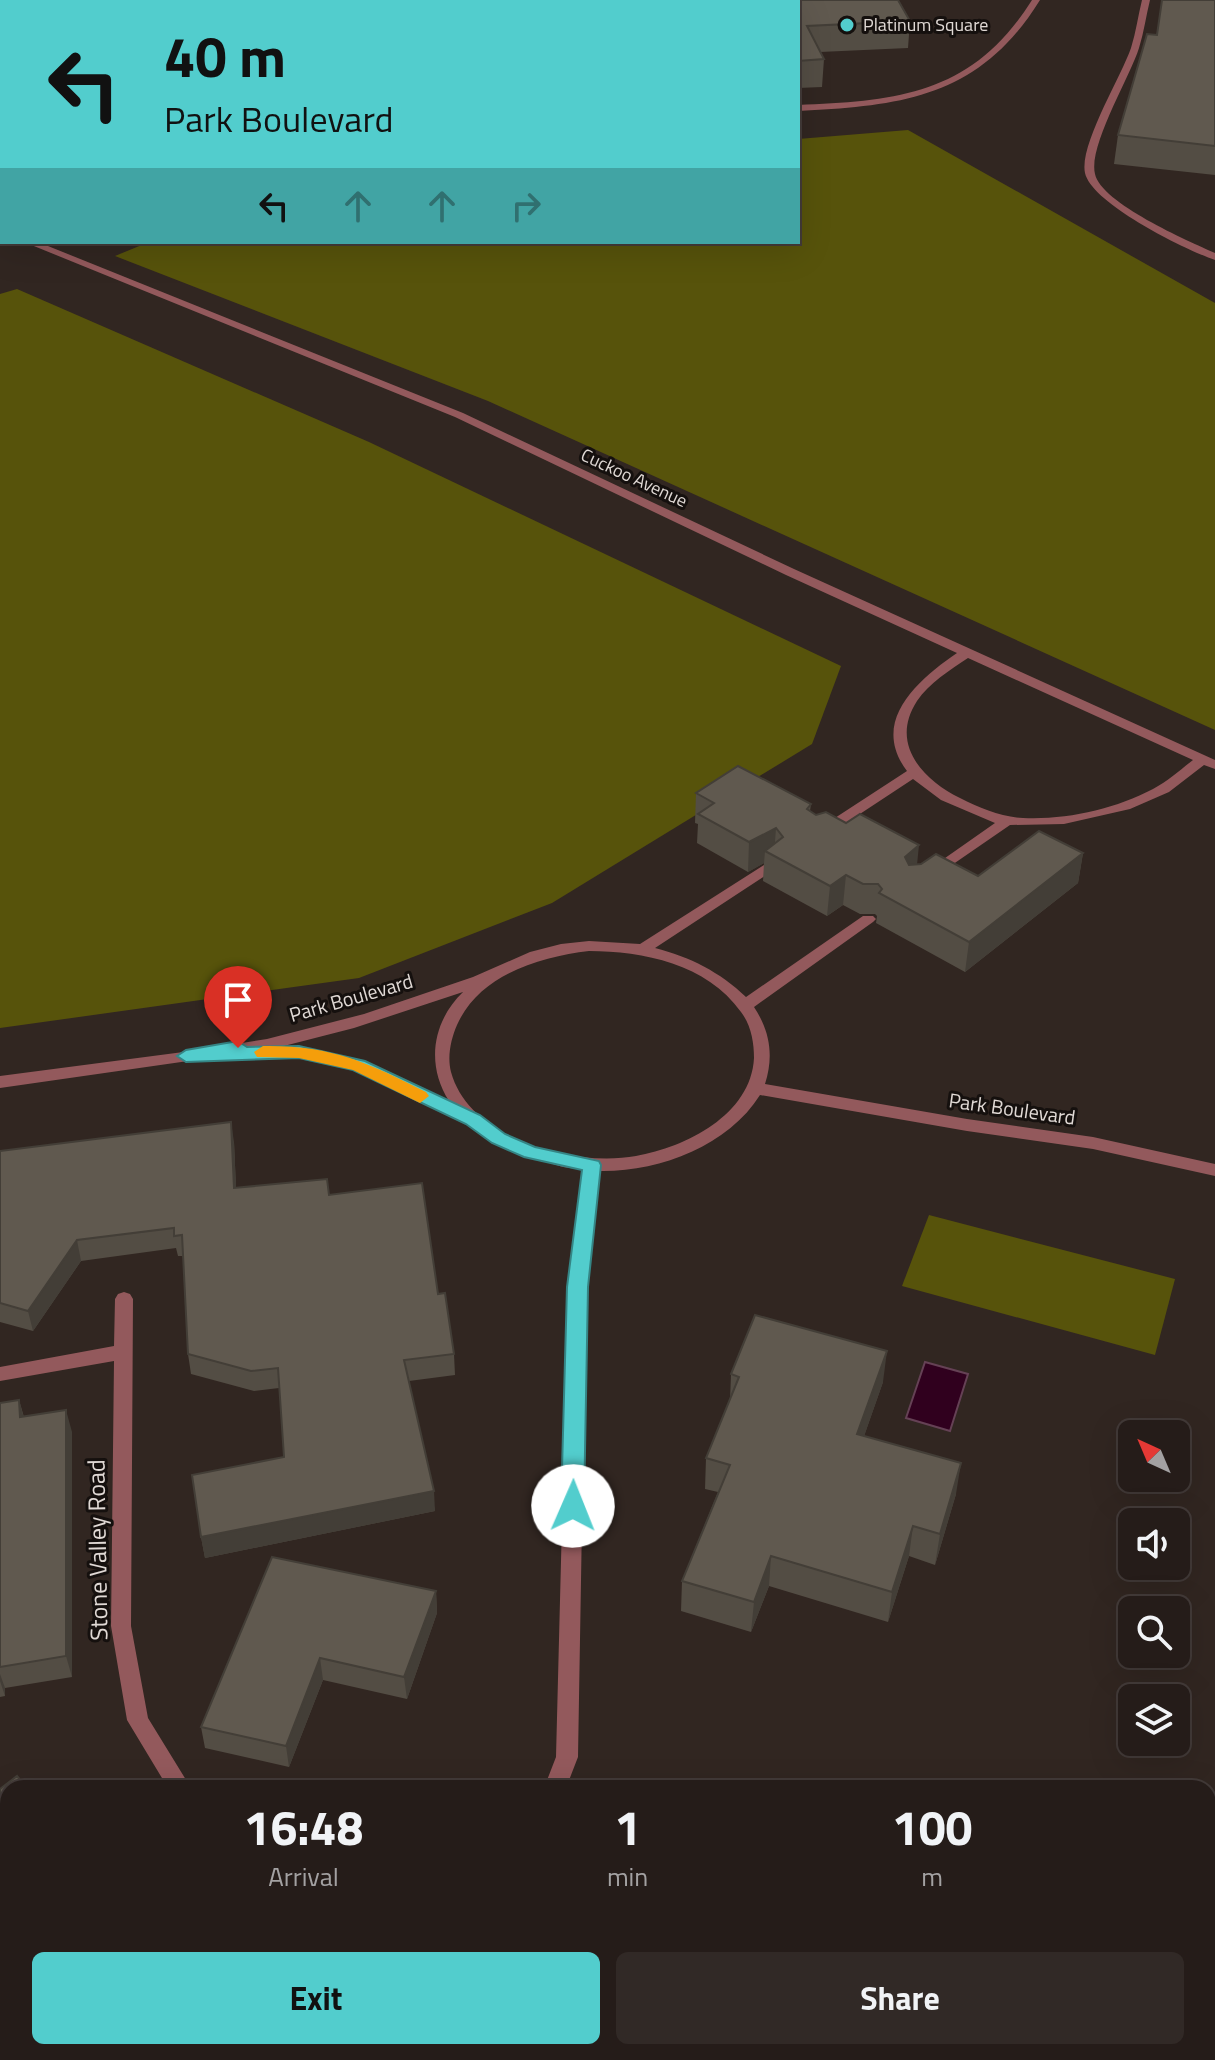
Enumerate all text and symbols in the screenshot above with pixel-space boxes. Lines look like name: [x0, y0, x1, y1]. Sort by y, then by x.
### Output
place label: Platinum Square: [863, 11, 988, 38]
text: 40 m: [164, 14, 286, 99]
marker: Platinum Square: [838, 16, 856, 34]
icon: left: [32, 32, 136, 136]
text: Park Boulevard: [164, 91, 393, 146]
icon: left: [252, 184, 296, 228]
icon: ahead: [336, 184, 380, 228]
icon: ahead: [420, 184, 464, 228]
icon: right: [504, 184, 548, 228]
street label: Cuckoo Avenue: [577, 441, 692, 514]
street label: Park Boulevard: [285, 965, 416, 1030]
pin: [204, 966, 272, 1048]
icon: arrive: [216, 978, 260, 1022]
street label: Park Boulevard: [947, 1084, 1077, 1133]
north arrow: [1118, 1420, 1190, 1492]
map controls: [1118, 1420, 1190, 1756]
street label: Stone Valley Road: [77, 1459, 117, 1641]
position arrow: [531, 1464, 615, 1548]
button: sound: [1118, 1508, 1190, 1580]
button: search: [1118, 1596, 1190, 1668]
button: layers: [1118, 1684, 1190, 1756]
text: 16:48: [244, 1791, 363, 1864]
text: 1: [614, 1791, 641, 1864]
text: 100: [892, 1791, 972, 1864]
text: Arrival: [268, 1857, 339, 1896]
text: min: [607, 1857, 648, 1896]
text: m: [921, 1857, 943, 1896]
button: Exit: [32, 1952, 600, 2044]
button: Share: [616, 1952, 1184, 2044]

